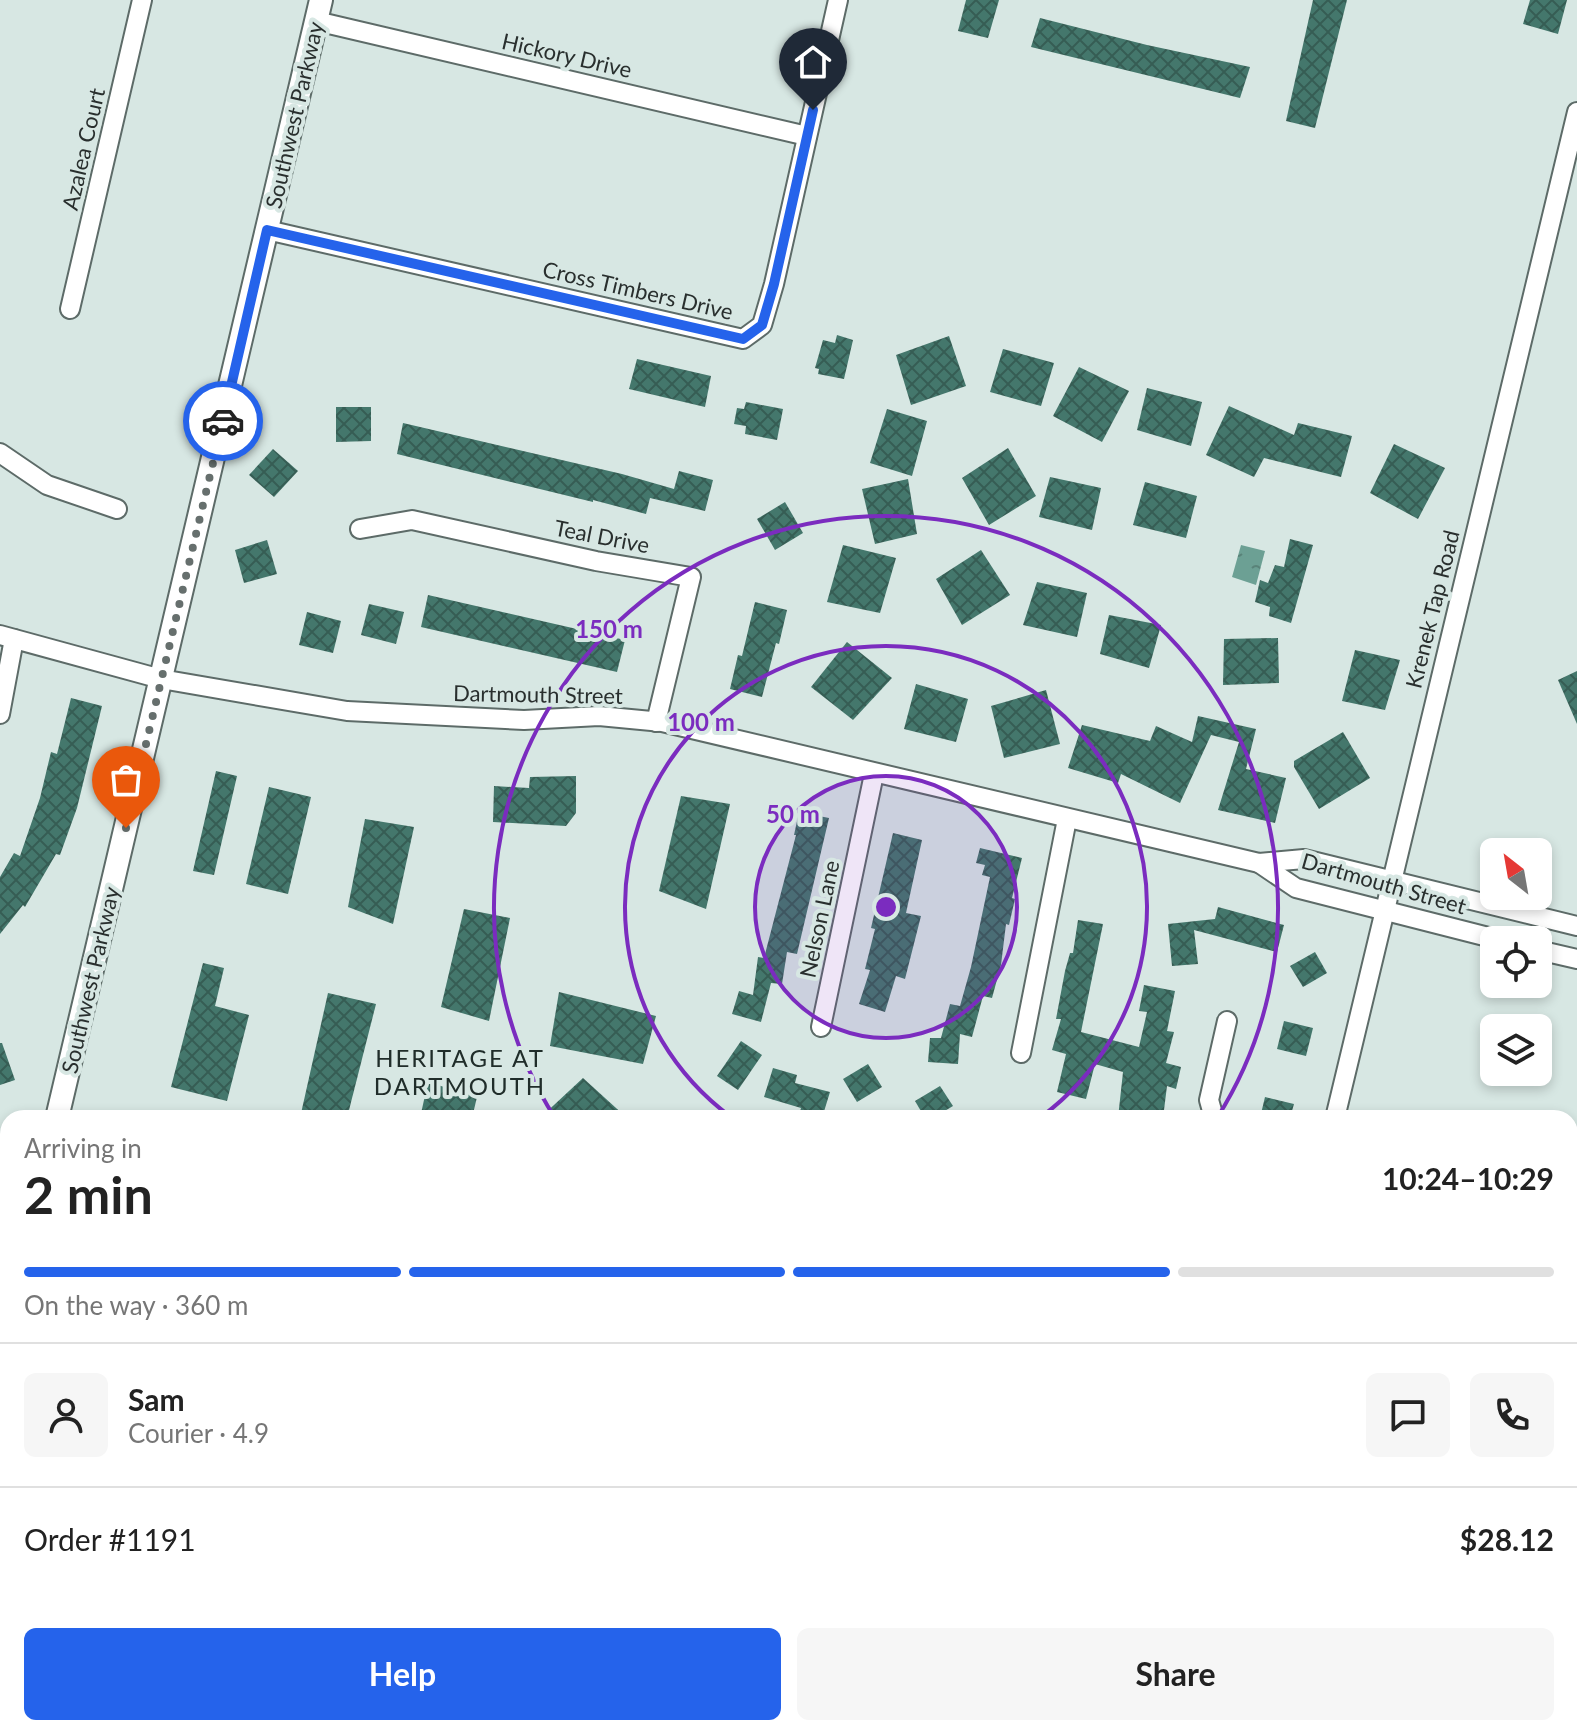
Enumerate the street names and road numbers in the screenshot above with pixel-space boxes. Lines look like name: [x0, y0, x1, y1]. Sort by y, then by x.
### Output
street label: Southwest Parkway: [259, 18, 329, 211]
street label: Hickory Drive: [499, 27, 635, 83]
street label: Azalea Court: [56, 85, 110, 213]
street label: Cross Timbers Drive: [540, 255, 736, 325]
street label: Teal Drive: [552, 514, 652, 558]
street label: Krenek Tap Road: [1399, 527, 1465, 691]
street label: Dartmouth Street: [453, 679, 623, 709]
street label: Dartmouth Street: [1299, 847, 1469, 919]
street label: Nelson Lane: [793, 858, 845, 980]
street label: Southwest Parkway: [55, 883, 125, 1076]

